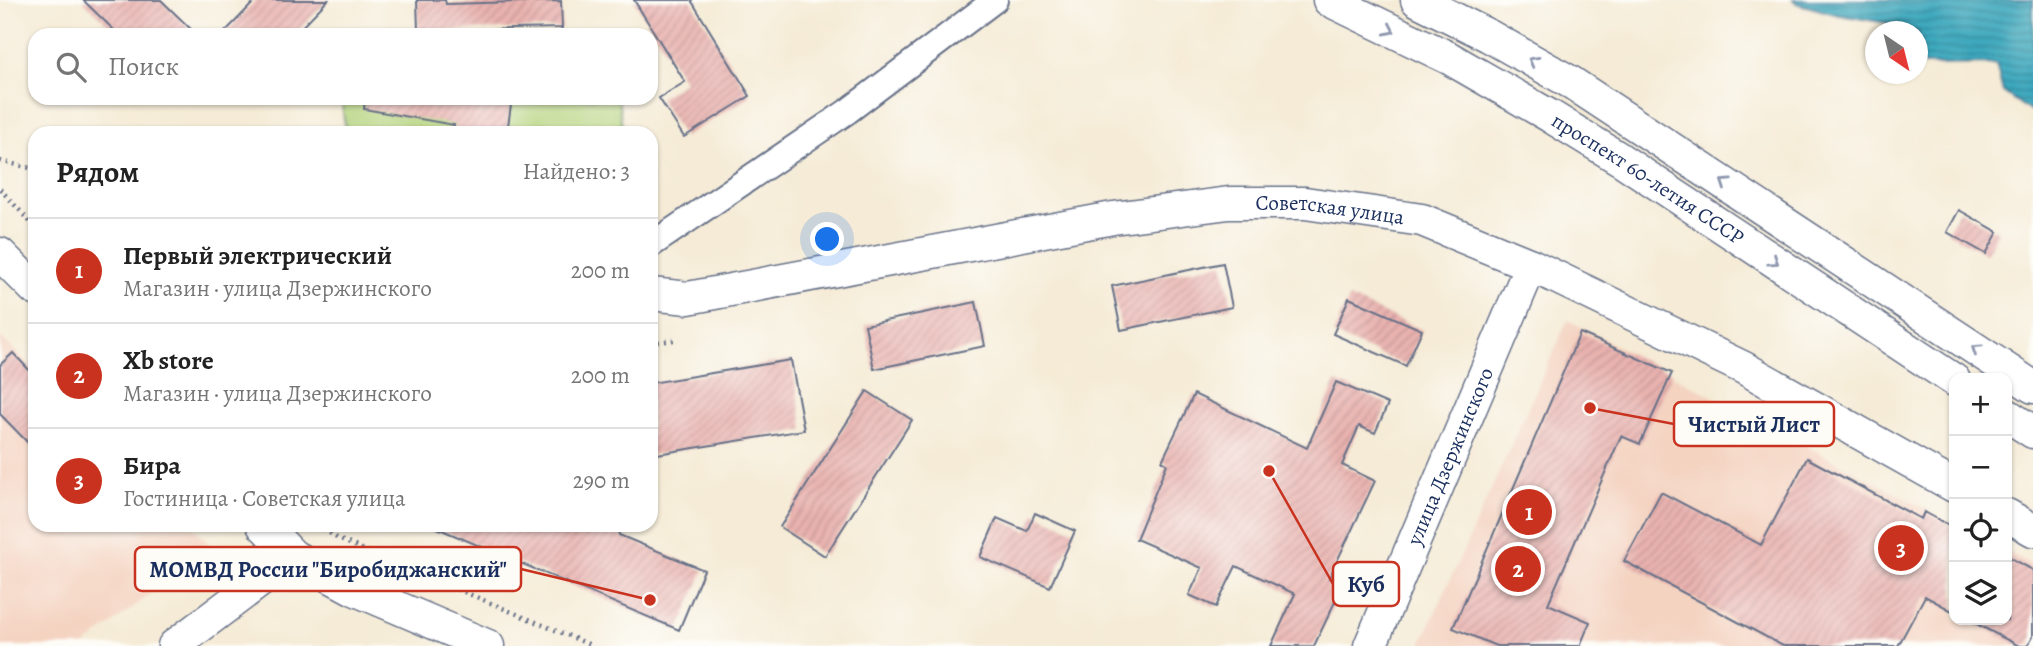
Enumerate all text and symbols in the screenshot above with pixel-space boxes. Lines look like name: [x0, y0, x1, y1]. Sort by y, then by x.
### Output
north arrow: [1865, 21, 1928, 84]
one-way arrow: [1383, 22, 1395, 36]
search box: [28, 28, 658, 105]
icon: search: [52, 48, 90, 86]
text: Поиск: [108, 49, 179, 84]
one-way arrow: [1528, 56, 1541, 69]
street label: проспект 60-летия СССР: [1546, 106, 1750, 252]
text: Рядом: [56, 152, 139, 192]
text: Найдено: 3: [523, 156, 630, 187]
one-way arrow: [1720, 178, 1733, 191]
street label: Советская улица: [1256, 189, 1406, 231]
your location: [810, 222, 844, 256]
text: Первый электрический: [123, 238, 392, 273]
one-way arrow: [1766, 252, 1779, 265]
text: 1: [75, 255, 83, 286]
text: 200 m: [571, 255, 630, 286]
text: Магазин · улица Дзержинского: [123, 273, 432, 304]
text: Xb store: [123, 343, 214, 378]
one-way arrow: [1971, 345, 1984, 358]
text: 2: [73, 360, 85, 391]
text: 200 m: [571, 360, 630, 391]
street label: улица Дзержинского: [1400, 363, 1500, 550]
map controls: [1949, 373, 2012, 625]
button: +: [1949, 373, 2012, 436]
text: Магазин · улица Дзержинского: [123, 378, 432, 409]
callout: Чистый Лист: [1674, 402, 1834, 446]
text: Чистый Лист: [1688, 409, 1820, 440]
button: −: [1949, 436, 2012, 499]
text: Бира: [123, 448, 181, 483]
text: 3: [74, 465, 84, 496]
text: 290 m: [573, 465, 630, 496]
text: Гостиница · Советская улица: [123, 483, 406, 514]
pin: 1: [1506, 486, 1552, 538]
button: locate: [1949, 499, 2012, 562]
pin: 3: [1878, 522, 1924, 574]
pin: 2: [1495, 543, 1541, 595]
callout: МОМВД России "Биробиджанский": [135, 547, 521, 591]
text: МОМВД России "Биробиджанский": [149, 554, 507, 585]
callout: Куб: [1333, 562, 1399, 606]
button: layers: [1949, 562, 2012, 625]
text: Куб: [1347, 569, 1385, 600]

